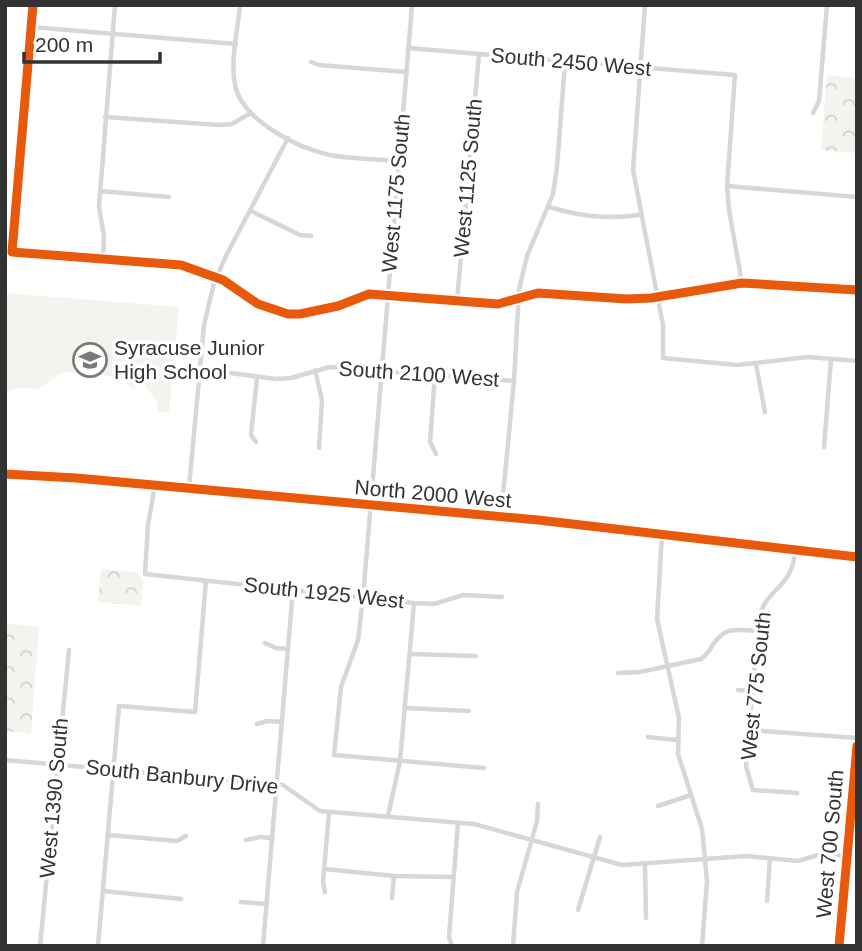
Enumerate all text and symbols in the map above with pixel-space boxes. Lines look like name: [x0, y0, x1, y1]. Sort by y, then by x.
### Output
scale bar: [24, 21, 161, 65]
text: 200 m: [35, 33, 93, 56]
street label: South 2450 West: [490, 43, 652, 80]
street label: West 1125 South: [449, 98, 486, 258]
street label: West 1175 South: [377, 113, 414, 273]
place label: Syracuse Junior High School: [114, 336, 265, 383]
school or university icon: Syracuse Junior High School: [71, 341, 109, 379]
street label: South 2100 West: [338, 356, 500, 391]
street label: North 2000 West: [354, 475, 513, 512]
street label: South 1925 West: [243, 573, 405, 612]
street label: West 775 South: [736, 611, 775, 761]
street label: West 1390 South: [35, 717, 72, 879]
street label: South Banbury Drive: [84, 755, 280, 798]
street label: West 700 South: [812, 769, 847, 919]

